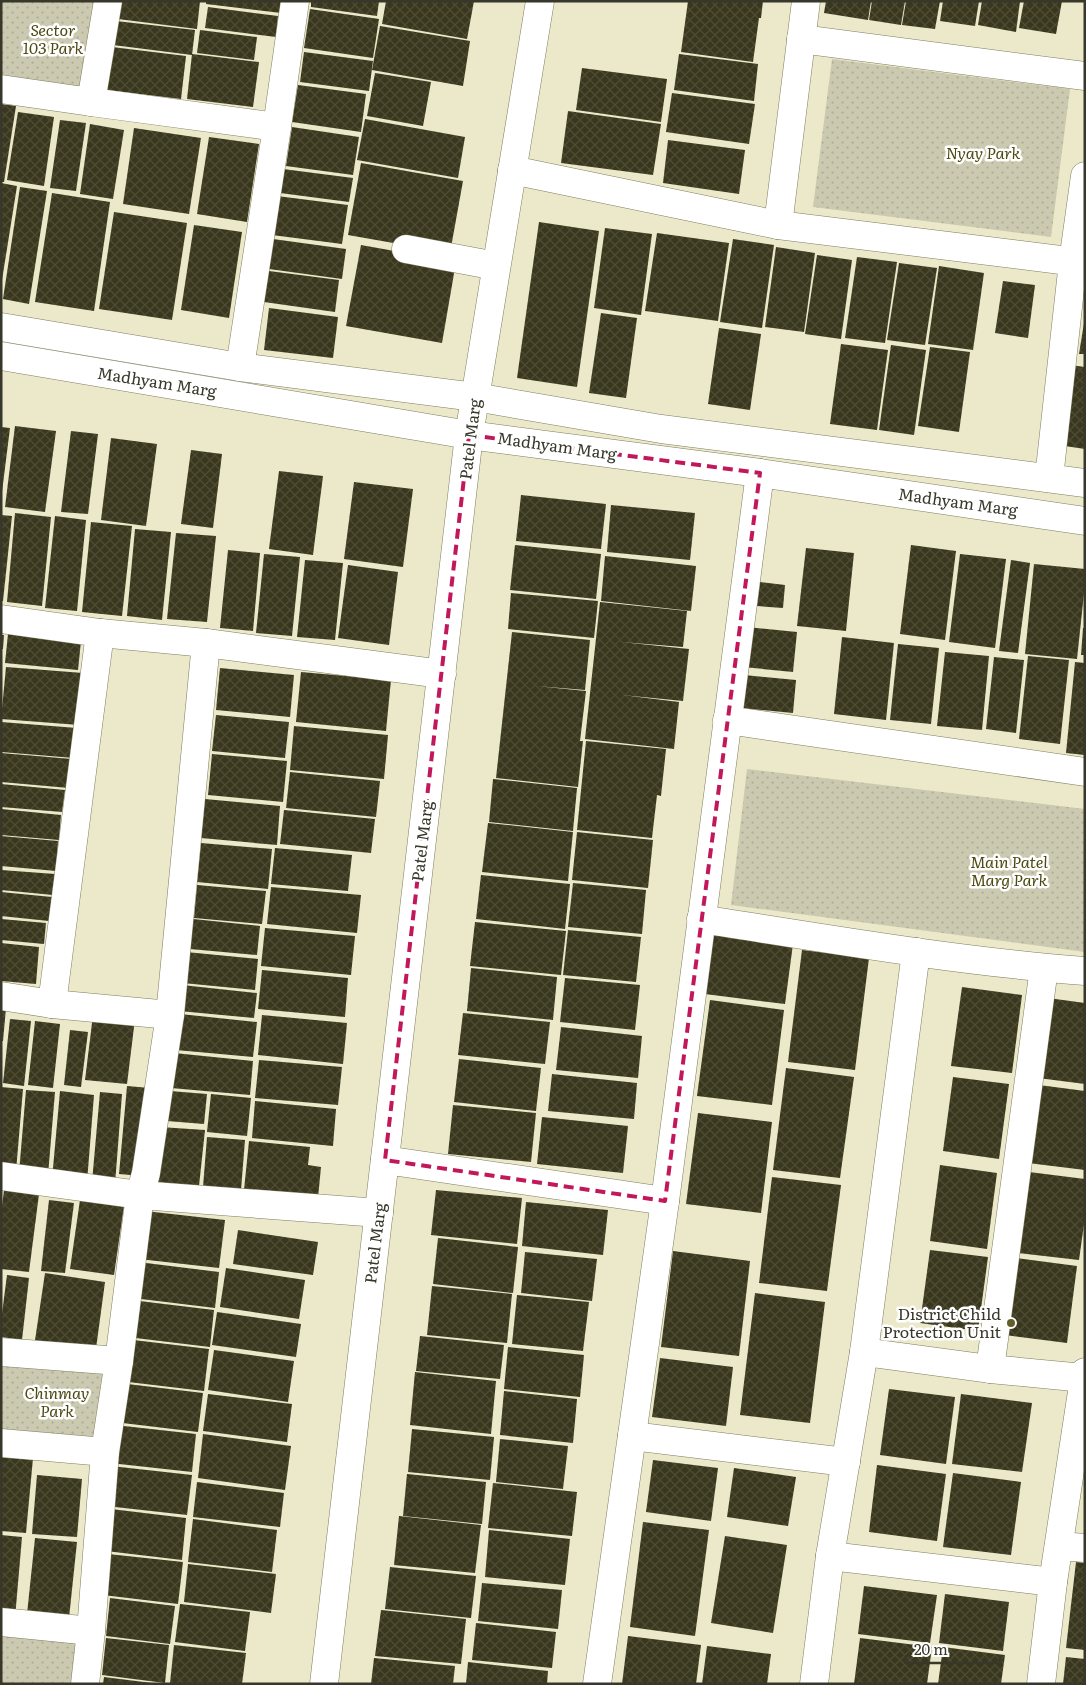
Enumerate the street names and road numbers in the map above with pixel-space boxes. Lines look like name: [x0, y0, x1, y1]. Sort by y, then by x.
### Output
street label: Madhyam Marg: [96, 360, 219, 402]
street label: Patel Marg: [452, 397, 486, 481]
street label: Madhyam Marg: [496, 425, 619, 465]
street label: Madhyam Marg: [897, 481, 1020, 521]
street label: Patel Marg: [404, 799, 438, 883]
street label: Patel Marg: [357, 1201, 391, 1285]

